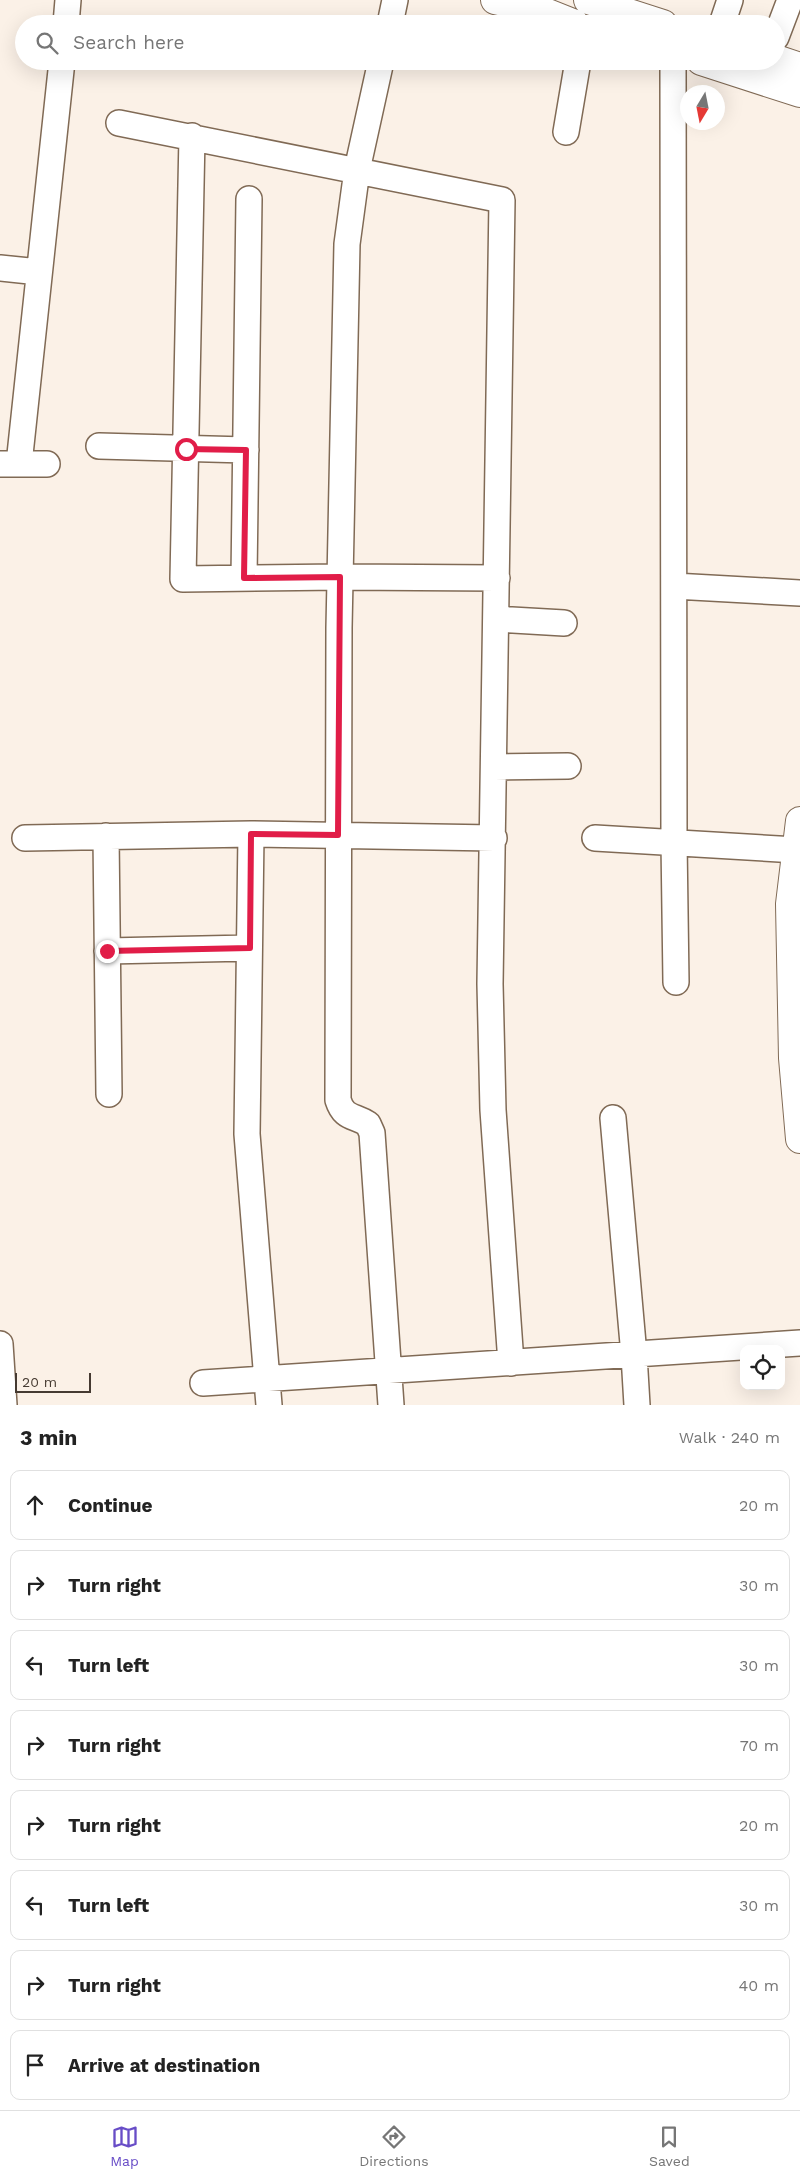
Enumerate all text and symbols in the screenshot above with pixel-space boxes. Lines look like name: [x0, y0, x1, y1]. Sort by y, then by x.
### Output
search box: [15, 15, 785, 70]
icon: search: [33, 29, 61, 57]
text: Search here: [73, 31, 184, 54]
north arrow: [680, 85, 725, 130]
route start: [175, 438, 198, 461]
route end: [96, 940, 119, 963]
map controls: [740, 1345, 785, 1390]
button: locate: [740, 1345, 785, 1390]
scale bar: [15, 1370, 91, 1393]
text: 20 m: [22, 1374, 57, 1390]
text: 3 min: [20, 1425, 77, 1450]
text: Walk · 240 m: [679, 1428, 780, 1447]
icon: ahead: [21, 1491, 49, 1519]
text: Continue: [68, 1494, 152, 1517]
text: 20 m: [739, 1496, 779, 1515]
icon: right: [21, 1571, 49, 1599]
text: Turn right: [68, 1574, 161, 1597]
text: 30 m: [739, 1576, 779, 1595]
icon: left: [21, 1651, 49, 1679]
text: Turn left: [68, 1654, 149, 1677]
text: 30 m: [739, 1656, 779, 1675]
icon: right: [21, 1731, 49, 1759]
text: Turn right: [68, 1734, 161, 1757]
text: 70 m: [740, 1736, 779, 1755]
icon: right: [21, 1811, 49, 1839]
text: Turn right: [68, 1814, 161, 1837]
text: 20 m: [739, 1816, 779, 1835]
icon: left: [21, 1891, 49, 1919]
text: Turn left: [68, 1894, 149, 1917]
text: 30 m: [739, 1896, 779, 1915]
icon: right: [21, 1971, 49, 1999]
text: Turn right: [68, 1974, 161, 1997]
text: 40 m: [739, 1976, 779, 1995]
icon: arrive: [21, 2051, 49, 2079]
text: Arrive at destination: [68, 2054, 260, 2077]
tab: Map: [110, 2123, 139, 2169]
tab: Directions: [359, 2123, 429, 2169]
tab: Saved: [649, 2123, 690, 2169]

